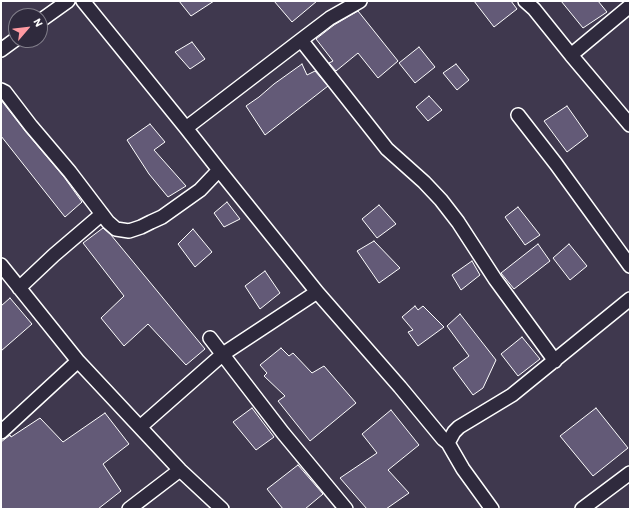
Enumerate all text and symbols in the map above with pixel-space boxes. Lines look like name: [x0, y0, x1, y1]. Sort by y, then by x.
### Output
north arrow: [8, 8, 48, 48]
text: N: [31, 16, 46, 29]

